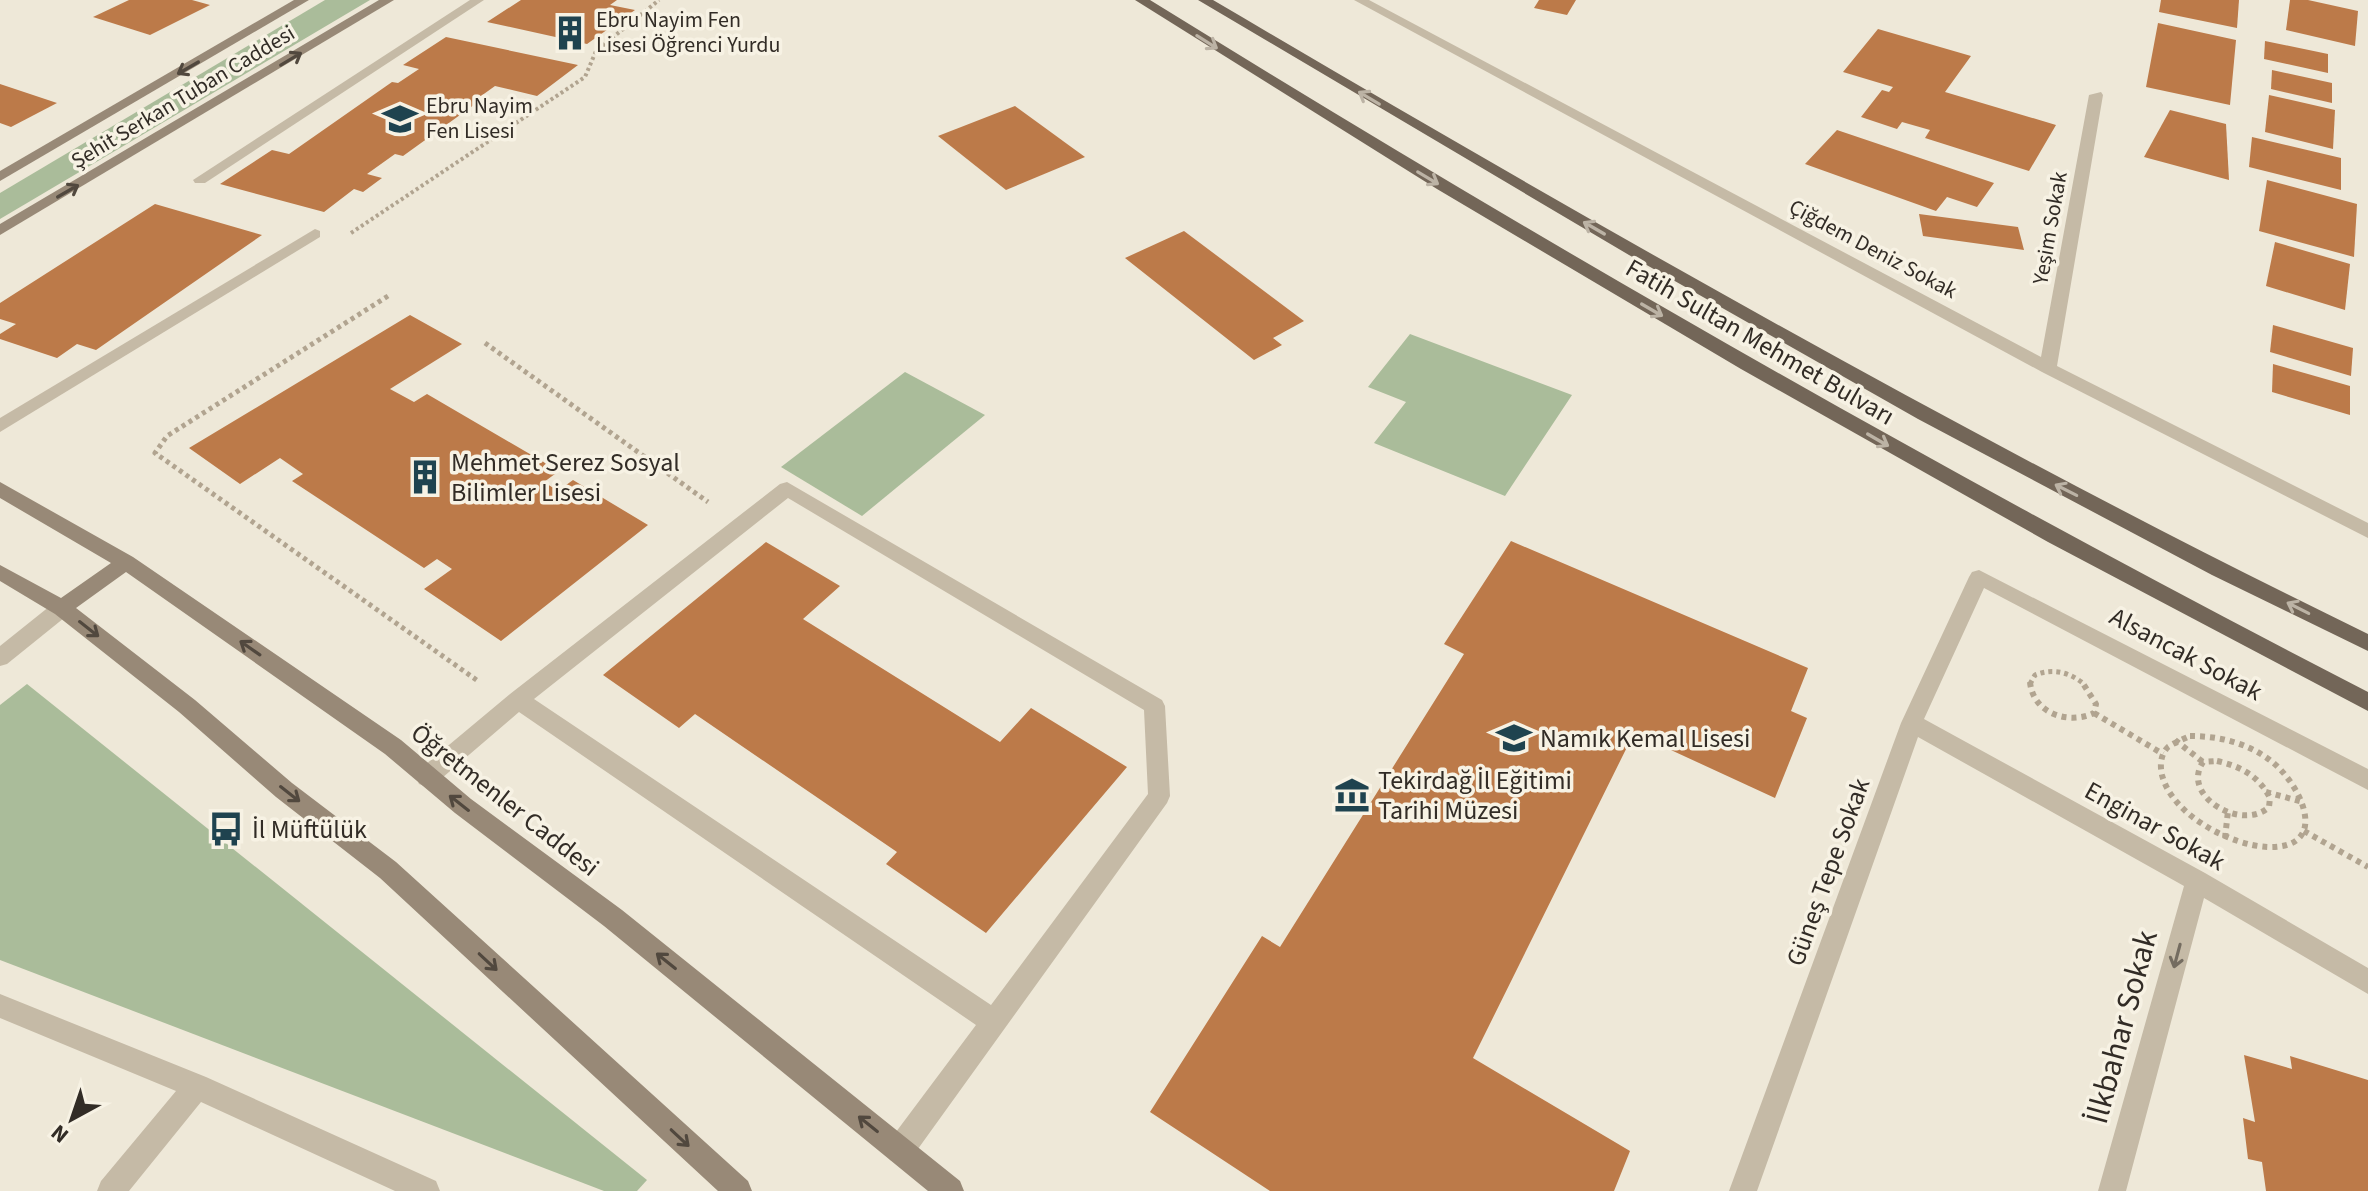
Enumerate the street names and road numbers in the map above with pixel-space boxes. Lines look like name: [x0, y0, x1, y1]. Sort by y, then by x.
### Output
street label: Şehit Serkan Tuban Caddesi: [65, 17, 301, 177]
street label: Yeşim Sokak: [2024, 169, 2076, 288]
street label: Çiğdem Deniz Sokak: [1783, 191, 1963, 307]
street label: Fatih Sultan Mehmet Bulvarı: [1619, 250, 1901, 434]
street label: Alsancak Sokak: [2103, 598, 2269, 710]
street label: Öğretmenler Caddesi: [403, 715, 607, 885]
street label: Enginar Sokak: [2078, 772, 2232, 880]
street label: Güneş Tepe Sokak: [1777, 773, 1879, 971]
street label: İlkbahar Sokak: [2074, 925, 2170, 1129]

